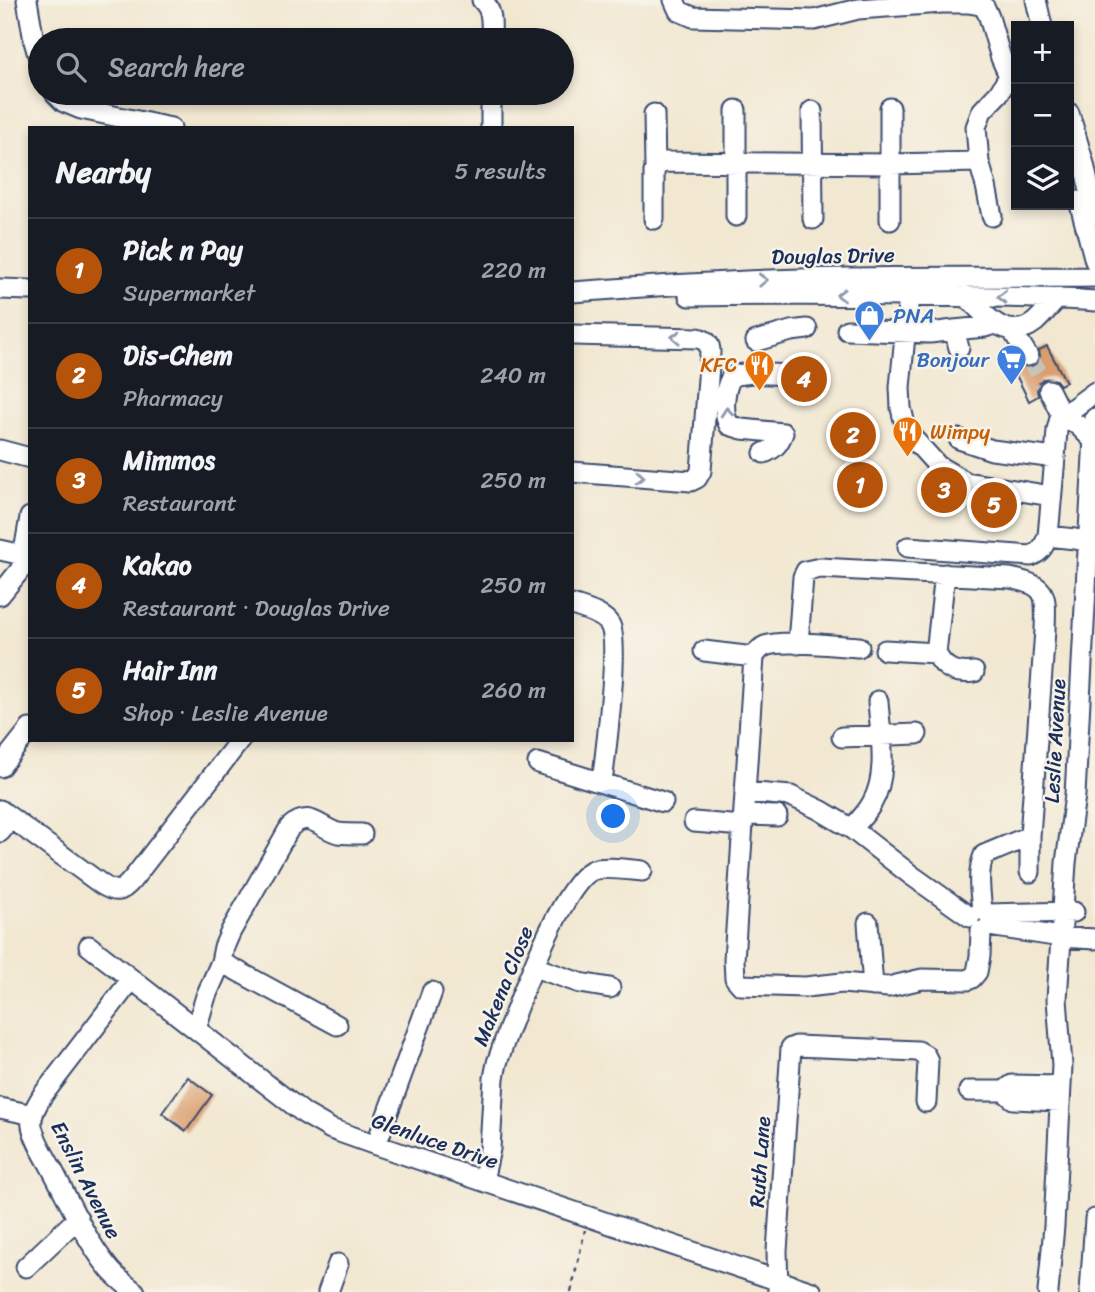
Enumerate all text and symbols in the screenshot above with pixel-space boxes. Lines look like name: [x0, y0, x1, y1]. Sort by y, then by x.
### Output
map controls: [1011, 21, 1074, 210]
button: +: [1011, 21, 1074, 84]
search box: [28, 28, 574, 105]
text: Search here: [108, 44, 245, 90]
icon: search: [52, 48, 90, 86]
button: −: [1011, 84, 1074, 147]
text: Nearby: [56, 145, 151, 199]
button: layers: [1011, 147, 1074, 210]
text: 5 results: [455, 151, 546, 192]
text: Pick n Pay: [123, 227, 243, 273]
street label: Douglas Drive: [771, 236, 895, 276]
text: 1: [74, 250, 84, 291]
text: 220 m: [481, 250, 546, 291]
text: Supermarket: [123, 273, 255, 314]
one-way arrow: [757, 273, 768, 288]
one-way arrow: [835, 287, 846, 303]
one-way arrow: [997, 289, 1007, 305]
place label: PNA: [893, 297, 934, 335]
shop icon: PNA: [853, 299, 887, 343]
one-way arrow: [671, 329, 682, 344]
text: Dis-Chem: [123, 332, 233, 378]
place label: Bonjour: [916, 341, 990, 379]
supermarket icon: Bonjour: [995, 343, 1029, 387]
place label: KFC: [700, 346, 737, 384]
restaurant icon: KFC: [743, 348, 777, 392]
pin: 4: [781, 353, 827, 405]
text: 2: [72, 355, 86, 396]
text: 240 m: [480, 355, 546, 396]
text: Pharmacy: [123, 378, 223, 419]
one-way arrow: [720, 406, 735, 417]
pin: 2: [830, 409, 876, 461]
place label: Wimpy: [930, 413, 990, 451]
restaurant icon: Wimpy: [890, 415, 924, 459]
text: Mimmos: [123, 437, 215, 483]
pin: 1: [837, 459, 883, 511]
text: 3: [73, 460, 85, 501]
text: 250 m: [480, 460, 546, 501]
pin: 3: [921, 464, 967, 516]
one-way arrow: [635, 469, 646, 484]
pin: 5: [971, 479, 1017, 531]
text: Restaurant: [123, 483, 237, 524]
text: Kakao: [123, 542, 192, 588]
text: 4: [72, 565, 86, 606]
text: 250 m: [480, 565, 546, 606]
text: Restaurant · Douglas Drive: [123, 588, 390, 629]
text: Hair Inn: [123, 647, 217, 693]
text: 5: [72, 670, 86, 711]
text: 260 m: [481, 670, 546, 711]
street label: Leslie Avenue: [1033, 678, 1077, 804]
text: Shop · Leslie Avenue: [123, 693, 328, 734]
your location: [596, 799, 630, 833]
street label: Makena Close: [462, 920, 545, 1052]
street label: Glenluce Drive: [366, 1102, 504, 1181]
street label: Enslin Avenue: [40, 1114, 132, 1246]
street label: Ruth Lane: [738, 1115, 782, 1209]

